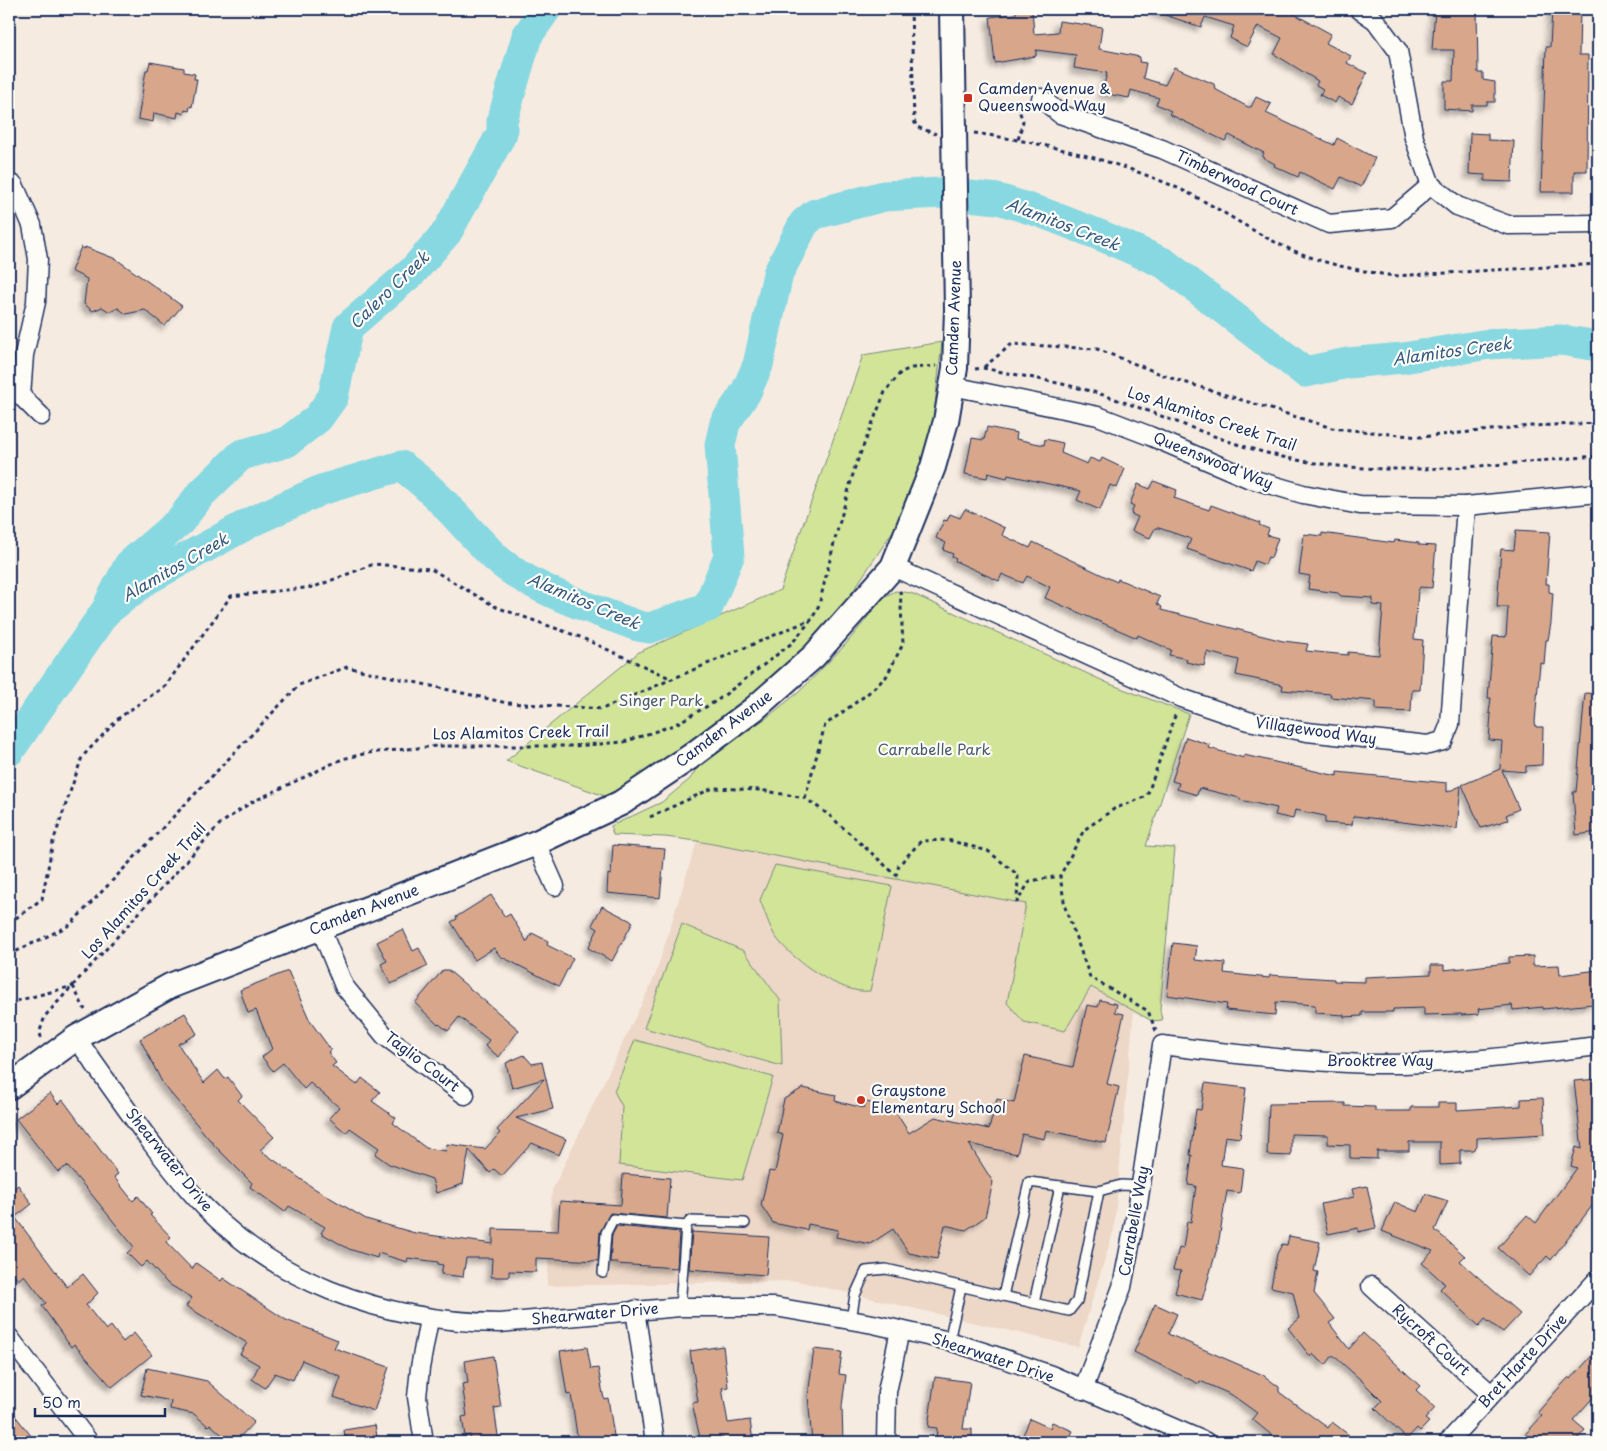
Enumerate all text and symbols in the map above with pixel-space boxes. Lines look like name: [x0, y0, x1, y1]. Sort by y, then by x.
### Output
place label: Camden Avenue & Queenswood Way: [978, 76, 1111, 116]
marker: Camden Avenue & Queenswood Way: [962, 92, 974, 104]
street label: Timberwood Court: [1173, 143, 1303, 220]
water label: Alamitos Creek: [1003, 190, 1125, 256]
water label: Calero Creek: [343, 244, 435, 334]
street label: Camden Avenue: [939, 260, 966, 376]
water label: Alamitos Creek: [1391, 330, 1514, 370]
street label: Los Alamitos Creek Trail: [1125, 379, 1300, 456]
street label: Queenswood Way: [1150, 425, 1277, 494]
water label: Alamitos Creek: [117, 525, 233, 606]
water label: Alamitos Creek: [525, 566, 645, 635]
street label: Camden Avenue: [670, 684, 776, 772]
park label: Singer Park: [619, 688, 703, 711]
street label: Villagewood Way: [1254, 710, 1378, 749]
street label: Los Alamitos Creek Trail: [432, 718, 609, 745]
park label: Carrabelle Park: [877, 737, 991, 760]
street label: Los Alamitos Creek Trail: [75, 817, 211, 963]
street label: Camden Avenue: [305, 877, 422, 940]
street label: Taglio Court: [381, 1025, 465, 1097]
street label: Brooktree Way: [1326, 1048, 1434, 1071]
place label: Graystone Elementary School: [871, 1078, 1006, 1118]
marker: Graystone Elementary School: [855, 1094, 867, 1106]
street label: Shearwater Drive: [121, 1102, 219, 1216]
street label: Carrabelle Way: [1111, 1164, 1154, 1278]
street label: Shearwater Drive: [530, 1295, 659, 1330]
street label: Rycroft Court: [1388, 1297, 1476, 1380]
street label: Bret Harte Drive: [1472, 1308, 1572, 1412]
street label: Shearwater Drive: [929, 1326, 1058, 1387]
scale bar: [35, 1386, 165, 1418]
text: 50 m: [42, 1390, 81, 1413]

